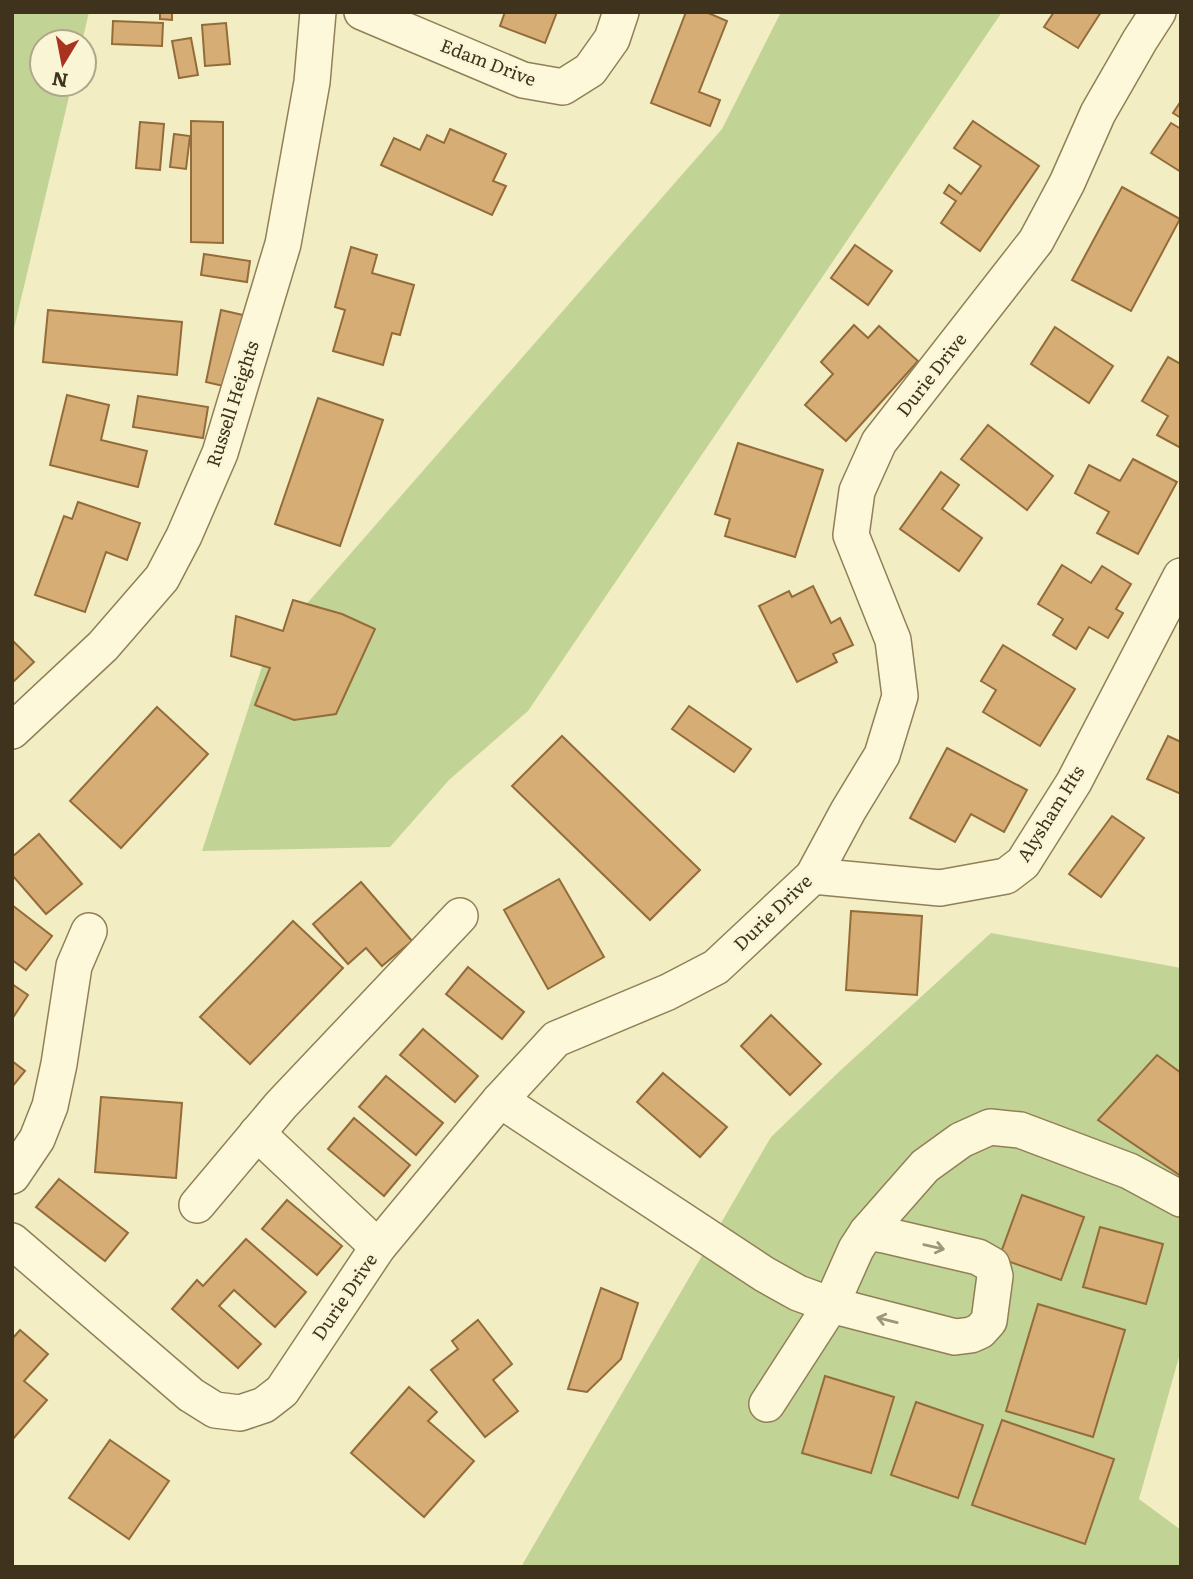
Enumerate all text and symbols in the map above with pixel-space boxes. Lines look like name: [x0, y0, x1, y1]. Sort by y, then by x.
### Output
north arrow: [28, 28, 98, 98]
street label: Edam Drive: [437, 31, 540, 92]
text: N: [50, 66, 70, 96]
street label: Durie Drive: [889, 326, 972, 422]
street label: Russell Heights: [198, 337, 265, 470]
street label: Alysham Hts: [1009, 760, 1090, 867]
street label: Durie Drive: [727, 868, 817, 956]
one-way arrow: [922, 1241, 944, 1254]
street label: Durie Drive: [305, 1247, 383, 1345]
one-way arrow: [877, 1313, 899, 1326]

